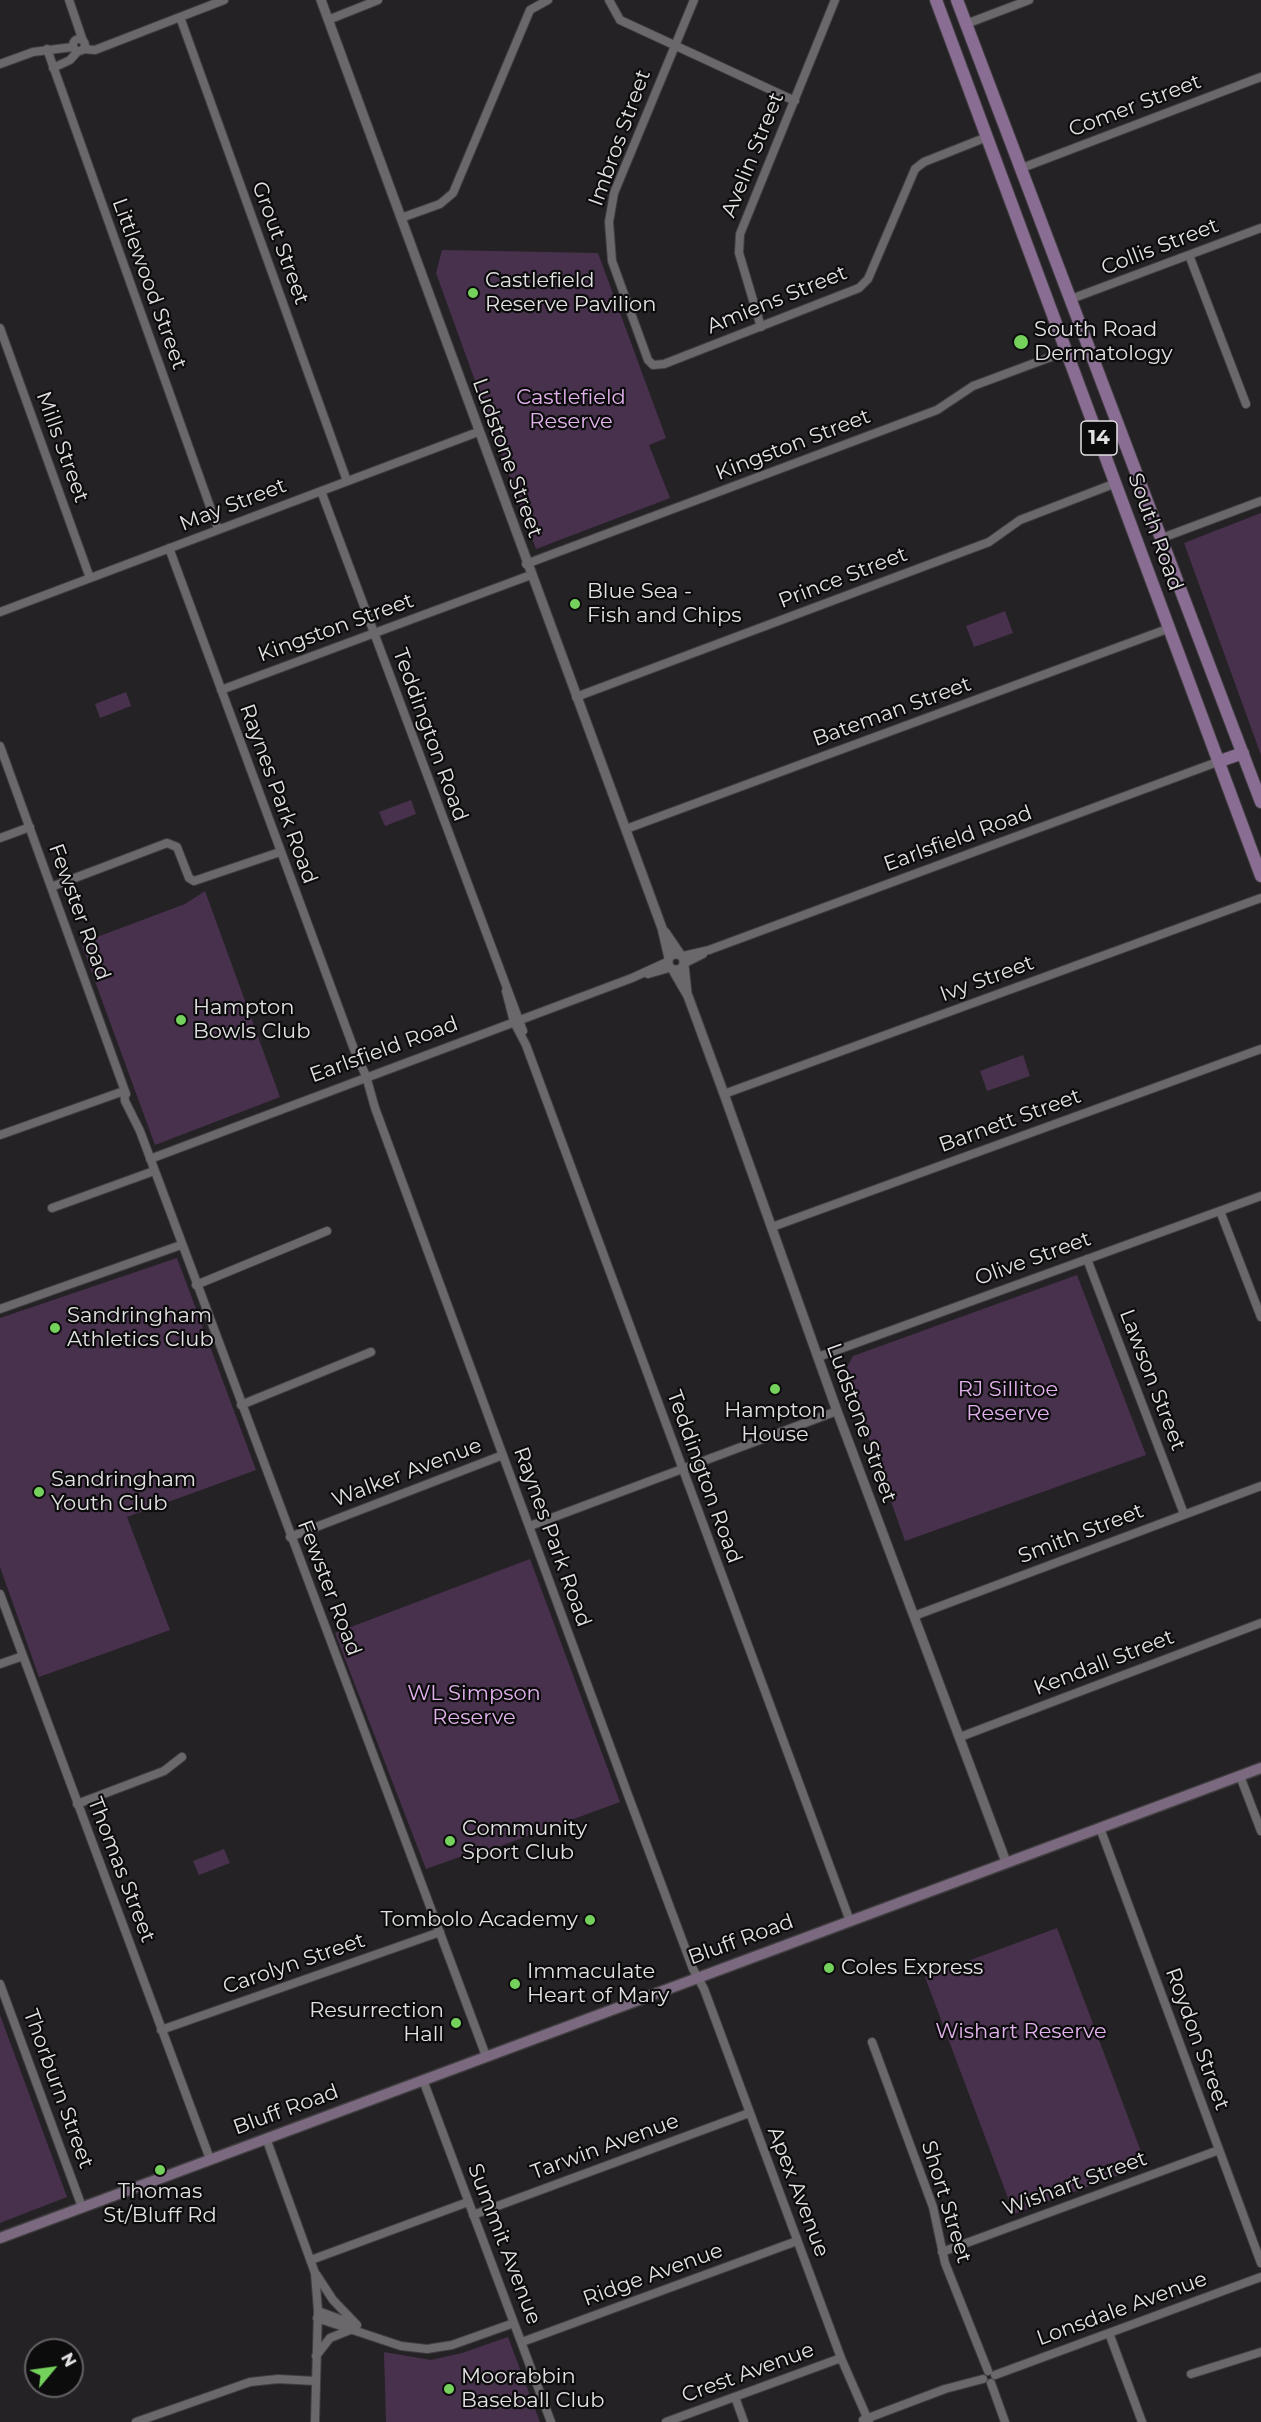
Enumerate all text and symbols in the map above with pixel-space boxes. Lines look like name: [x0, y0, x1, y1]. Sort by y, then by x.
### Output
street label: Imbros Street: [584, 66, 656, 210]
street label: Comer Street: [1065, 69, 1205, 143]
street label: Avelin Street: [716, 89, 790, 221]
street label: Grout Street: [246, 178, 314, 308]
street label: Littlewood Street: [106, 195, 192, 373]
street label: Collis Street: [1098, 213, 1222, 281]
street label: Amiens Street: [703, 260, 851, 340]
place label: Castlefield Reserve Pavilion: [485, 268, 656, 318]
marker: Castlefield Reserve Pavilion: [466, 286, 480, 300]
place label: South Road Dermatology: [1034, 317, 1173, 367]
marker: South Road Dermatology: [1012, 333, 1030, 351]
street label: Ludstone Street: [466, 375, 548, 541]
park label: Castlefield Reserve: [516, 385, 626, 435]
street label: Mills Street: [30, 388, 94, 506]
street label: Kingston Street: [712, 404, 874, 486]
road number: 14: [1081, 421, 1117, 455]
street label: South Road: [1122, 470, 1188, 594]
street label: May Street: [176, 473, 290, 537]
street label: Prince Street: [775, 542, 911, 614]
place label: Blue Sea - Fish and Chips: [587, 579, 741, 629]
street label: Kingston Street: [255, 588, 417, 668]
marker: Blue Sea - Fish and Chips: [568, 597, 582, 611]
street label: Teddington Road: [387, 645, 473, 825]
street label: Bateman Street: [809, 672, 975, 752]
street label: Raynes Park Road: [234, 701, 322, 887]
street label: Earlsfield Road: [880, 800, 1036, 878]
street label: Fewster Road: [43, 840, 115, 984]
street label: Ivy Street: [937, 950, 1037, 1008]
place label: Hampton Bowls Club: [193, 995, 310, 1045]
street label: Earlsfield Road: [306, 1011, 462, 1089]
marker: Hampton Bowls Club: [174, 1013, 188, 1027]
street label: Barnett Street: [936, 1084, 1084, 1158]
street label: Olive Street: [972, 1226, 1094, 1292]
place label: Sandringham Athletics Club: [67, 1303, 214, 1353]
street label: Lawson Street: [1113, 1306, 1191, 1454]
marker: Sandringham Athletics Club: [48, 1321, 62, 1335]
street label: Ludstone Street: [820, 1340, 902, 1506]
park label: RJ Sillitoe Reserve: [958, 1377, 1058, 1427]
marker: Hampton House: [768, 1382, 782, 1396]
street label: Teddington Road: [661, 1387, 747, 1567]
place label: Hampton House: [724, 1398, 826, 1448]
street label: Walker Avenue: [329, 1433, 485, 1513]
street label: Raynes Park Road: [508, 1444, 596, 1630]
place label: Sandringham Youth Club: [51, 1467, 196, 1517]
marker: Sandringham Youth Club: [32, 1485, 46, 1499]
street label: Smith Street: [1015, 1499, 1147, 1569]
street label: Fewster Road: [292, 1516, 366, 1660]
street label: Kendall Street: [1030, 1625, 1178, 1701]
park label: WL Simpson Reserve: [407, 1681, 541, 1731]
street label: Thomas Street: [82, 1794, 160, 1946]
place label: Community Sport Club: [462, 1816, 587, 1866]
marker: Community Sport Club: [443, 1834, 457, 1848]
place label: Tombolo Academy: [381, 1907, 578, 1933]
street label: Bluff Road: [685, 1909, 797, 1971]
marker: Tombolo Academy: [583, 1913, 597, 1927]
street label: Carolyn Street: [220, 1928, 368, 2000]
place label: Coles Express: [841, 1955, 983, 1981]
place label: Immaculate Heart of Mary: [527, 1959, 669, 2009]
marker: Coles Express: [822, 1961, 836, 1975]
street label: Roydon Street: [1160, 1964, 1234, 2114]
marker: Immaculate Heart of Mary: [508, 1977, 522, 1991]
place label: Resurrection Hall: [309, 1998, 444, 2048]
street label: Thorburn Street: [18, 2006, 98, 2172]
marker: Resurrection Hall: [449, 2016, 463, 2030]
park label: Wishart Reserve: [935, 2019, 1107, 2045]
street label: Bluff Road: [230, 2079, 342, 2141]
street label: Tarwin Avenue: [528, 2109, 682, 2185]
street label: Apex Avenue: [762, 2123, 834, 2261]
street label: Short Street: [915, 2138, 977, 2266]
street label: Wishart Street: [999, 2146, 1151, 2222]
street label: Summit Avenue: [462, 2160, 546, 2328]
marker: Thomas St/Bluff Rd: [153, 2163, 167, 2177]
place label: Thomas St/Bluff Rd: [103, 2179, 217, 2229]
street label: Ridge Avenue: [580, 2238, 726, 2312]
street label: Lonsdale Avenue: [1033, 2266, 1211, 2352]
street label: Crest Avenue: [678, 2337, 818, 2409]
north arrow: [24, 2338, 84, 2398]
text: N: [57, 2350, 80, 2370]
place label: Moorabbin Baseball Club: [461, 2364, 604, 2414]
marker: Moorabbin Baseball Club: [442, 2382, 456, 2396]

